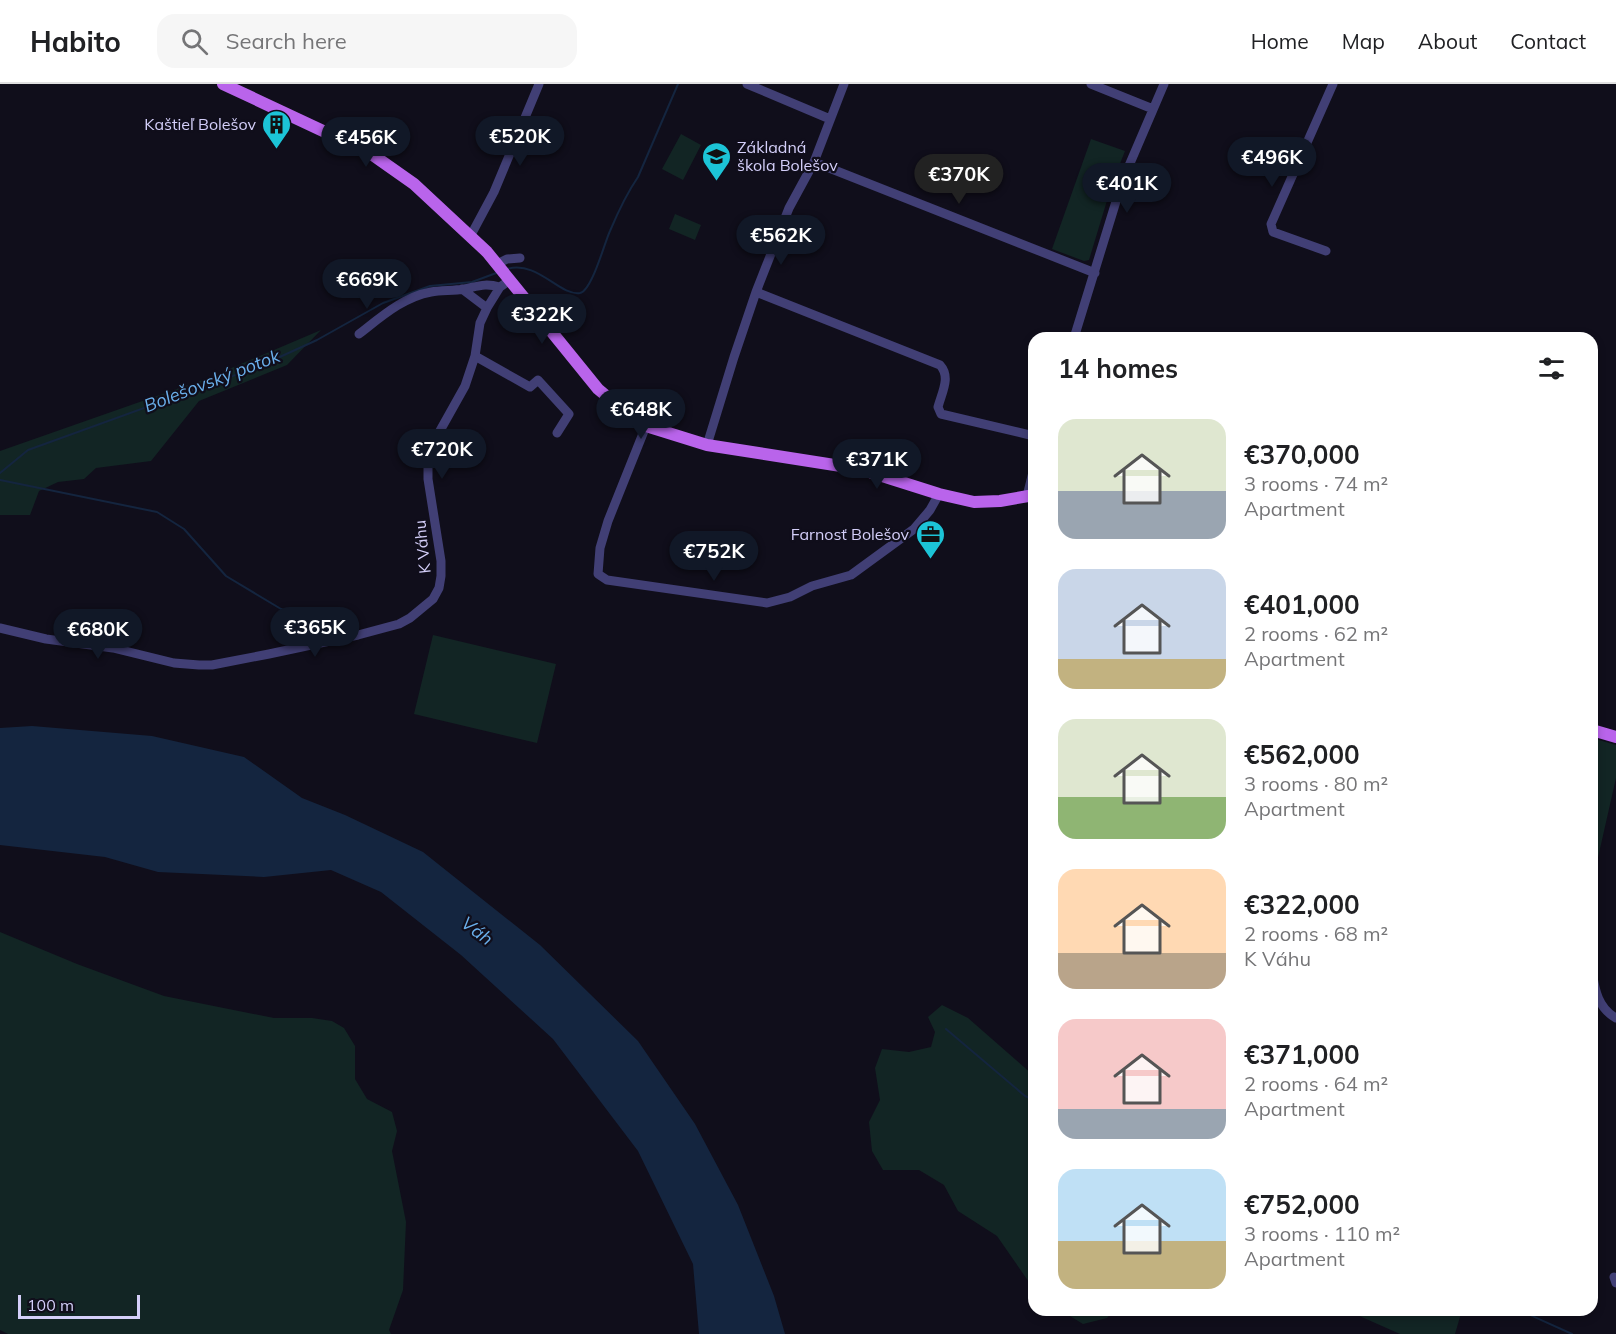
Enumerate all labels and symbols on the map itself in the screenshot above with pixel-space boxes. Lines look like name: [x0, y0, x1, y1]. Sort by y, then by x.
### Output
building icon: Kaštieľ Bolešov: [261, 108, 293, 150]
place label: Kaštieľ Bolešov: [144, 114, 256, 134]
pin: €520K: [478, 116, 562, 167]
pin: €456K: [324, 117, 408, 168]
place label: Základná škola Bolešov: [737, 137, 838, 175]
pin: €496K: [1230, 137, 1314, 188]
school or university icon: Základná škola Bolešov: [700, 140, 732, 182]
pin: €370K: [917, 154, 1001, 205]
pin: €401K: [1085, 163, 1169, 214]
pin: €562K: [739, 215, 823, 266]
pin: €669K: [325, 259, 409, 310]
pin: €322K: [500, 294, 584, 345]
water label: Bolešovský potok: [141, 344, 284, 417]
pin: €648K: [599, 389, 683, 440]
pin: €720K: [400, 429, 484, 480]
pin: €371K: [835, 439, 919, 490]
office icon: Farnosť Bolešov: [914, 518, 946, 560]
street label: K Váhu: [409, 519, 435, 575]
place label: Farnosť Bolešov: [791, 524, 910, 544]
pin: €752K: [672, 531, 756, 582]
pin: €365K: [273, 607, 357, 658]
pin: €680K: [56, 609, 140, 660]
water label: Váh: [457, 911, 498, 950]
scale bar: [18, 1292, 140, 1320]

